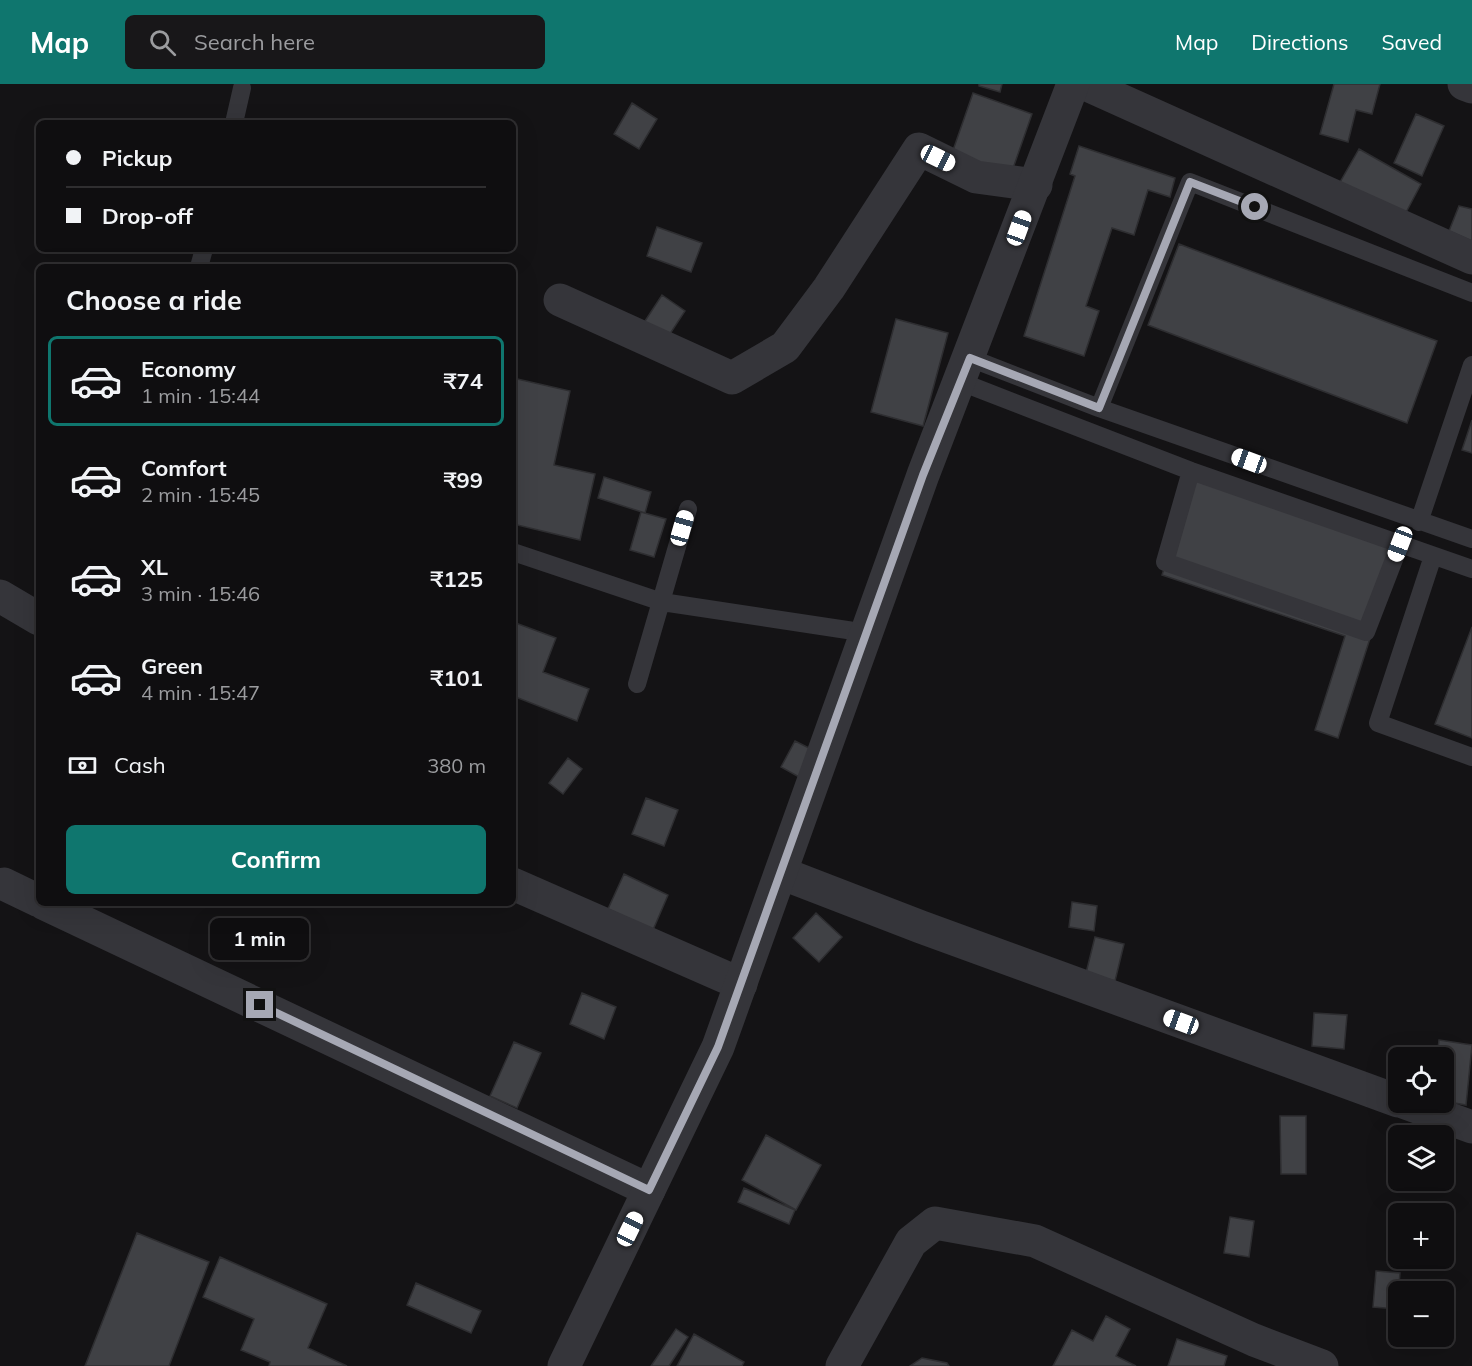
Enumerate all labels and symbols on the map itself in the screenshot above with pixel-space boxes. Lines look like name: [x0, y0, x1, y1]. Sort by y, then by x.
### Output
car: [918, 142, 958, 174]
route start: [1241, 193, 1268, 220]
car: [1004, 208, 1034, 248]
car: [1229, 446, 1269, 476]
car: [668, 508, 696, 548]
car: [1385, 524, 1415, 564]
callout: 1 min: [210, 918, 310, 960]
route end: [246, 991, 273, 1018]
car: [1161, 1007, 1201, 1037]
car: [614, 1209, 646, 1249]

